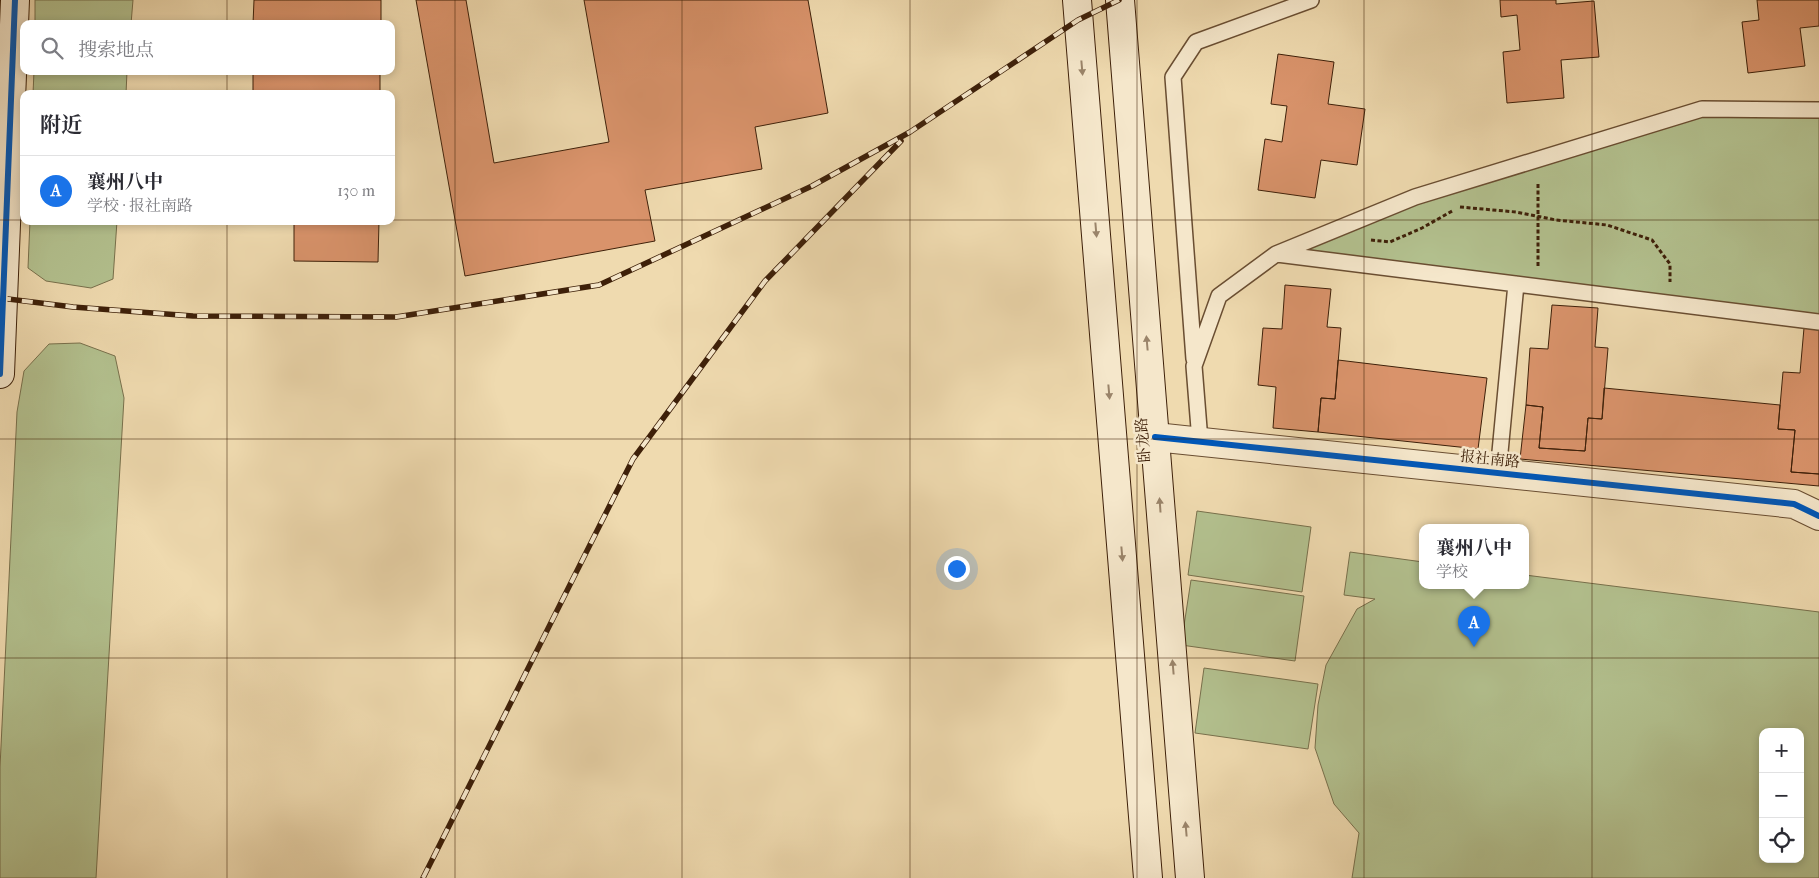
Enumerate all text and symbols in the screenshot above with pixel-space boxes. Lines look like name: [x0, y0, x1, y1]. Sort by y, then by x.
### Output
search box: [20, 20, 395, 75]
icon: search: [38, 34, 66, 62]
text: 搜索地点: [78, 39, 154, 61]
one-way arrow: [1079, 61, 1087, 77]
text: 附近: [40, 113, 82, 137]
text: 襄州八中: [87, 171, 163, 193]
text: A: [51, 181, 61, 200]
text: 130 m: [337, 181, 375, 200]
text: 学校 · 报社南路: [87, 196, 193, 215]
one-way arrow: [1092, 223, 1100, 239]
one-way arrow: [1143, 335, 1151, 351]
one-way arrow: [1105, 385, 1113, 401]
street label: 卧龙路: [1132, 417, 1154, 463]
street label: 报社南路: [1459, 447, 1521, 471]
one-way arrow: [1156, 497, 1164, 513]
popup: [1419, 524, 1529, 589]
text: 襄州八中: [1436, 537, 1512, 559]
one-way arrow: [1118, 547, 1126, 563]
your location: [944, 556, 970, 582]
text: 学校: [1436, 562, 1468, 581]
pin: A: [1458, 606, 1490, 647]
one-way arrow: [1169, 659, 1177, 675]
map controls: [1759, 728, 1804, 863]
button: +: [1759, 728, 1804, 773]
button: −: [1759, 773, 1804, 818]
button: locate: [1759, 818, 1804, 863]
one-way arrow: [1182, 821, 1190, 837]

